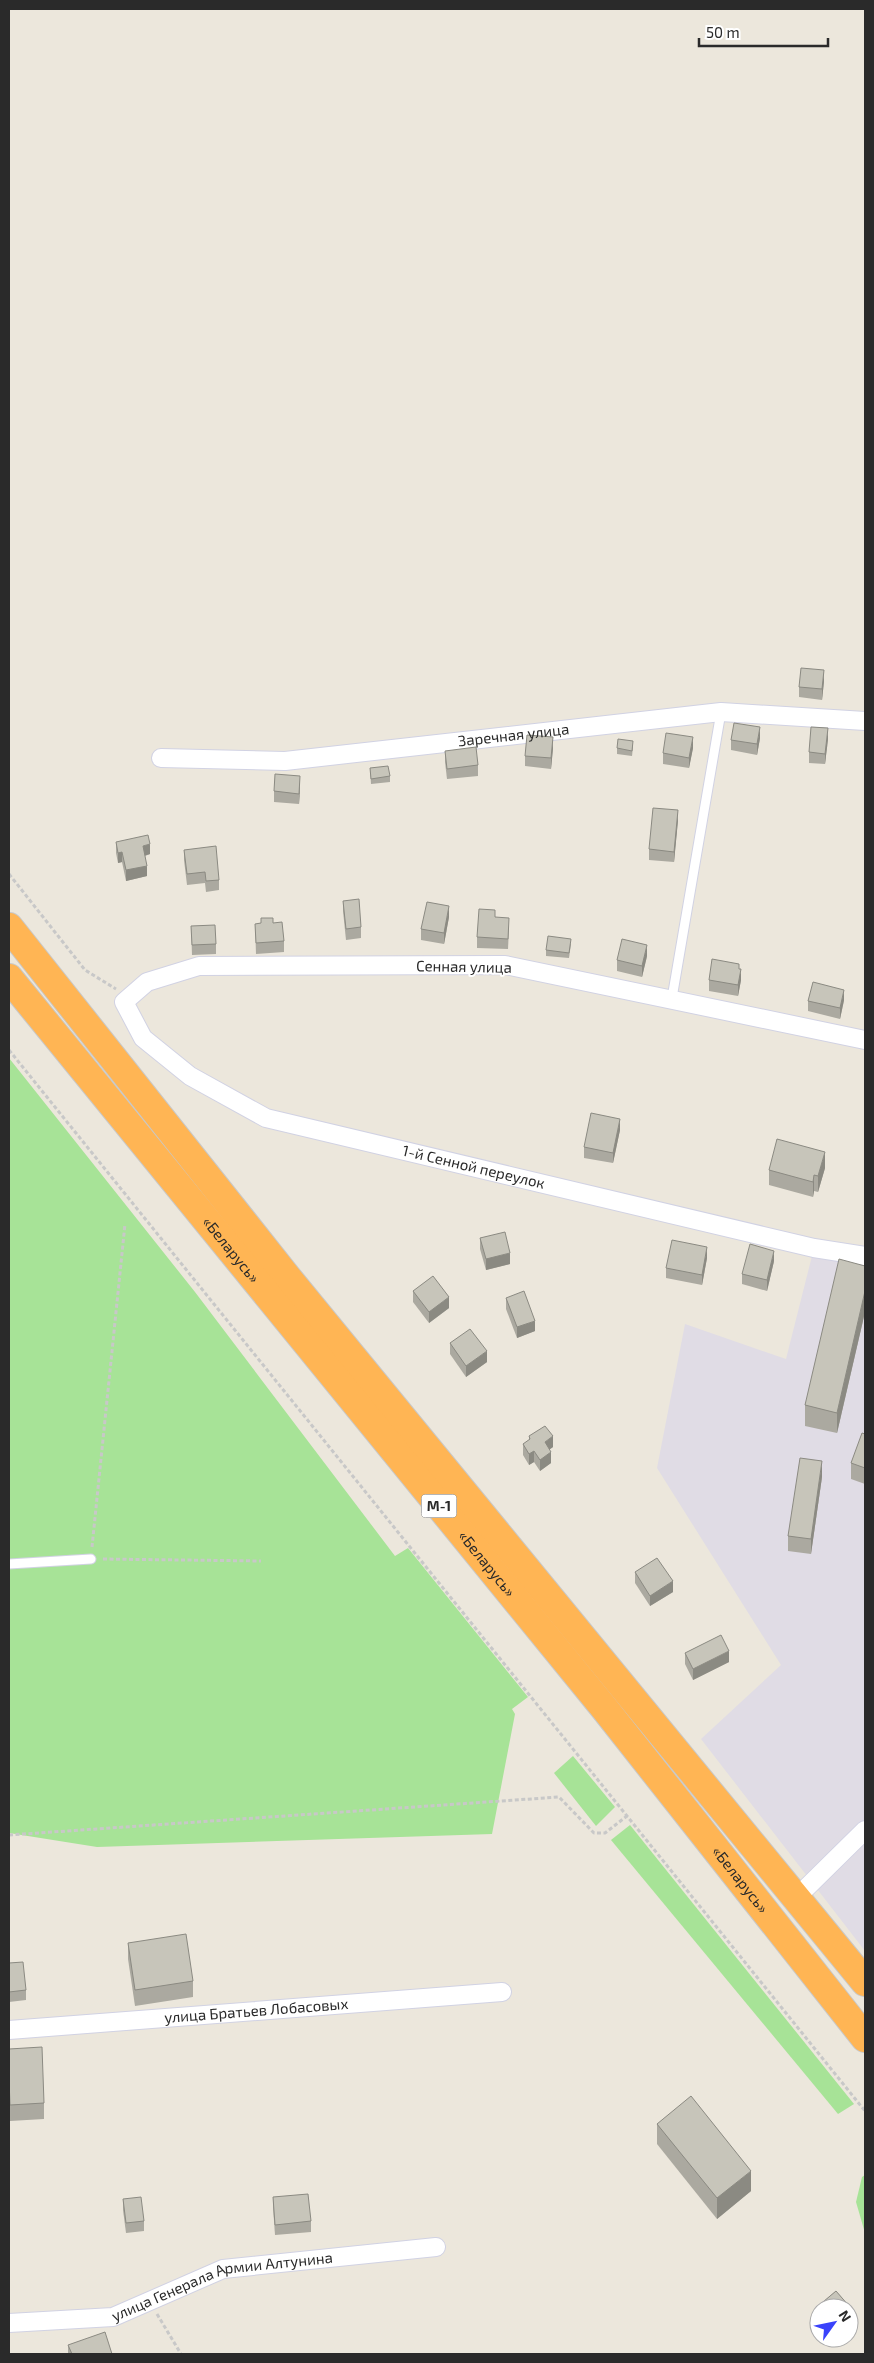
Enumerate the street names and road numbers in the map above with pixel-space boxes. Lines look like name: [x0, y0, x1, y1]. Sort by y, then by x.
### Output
street label: Заречная улица: [457, 719, 570, 750]
street label: Сенная улица: [416, 956, 512, 977]
street label: 1-й Сенной переулок: [401, 1141, 547, 1192]
street label: «Беларусь»: [199, 1213, 264, 1286]
road number: М-1: [422, 1494, 456, 1518]
street label: «Беларусь»: [455, 1527, 520, 1600]
street label: «Беларусь»: [709, 1842, 773, 1916]
street label: улица Братьев Лобасовых: [164, 1994, 349, 2027]
street label: улица Генерала Армии Алтунина: [108, 2248, 333, 2325]

